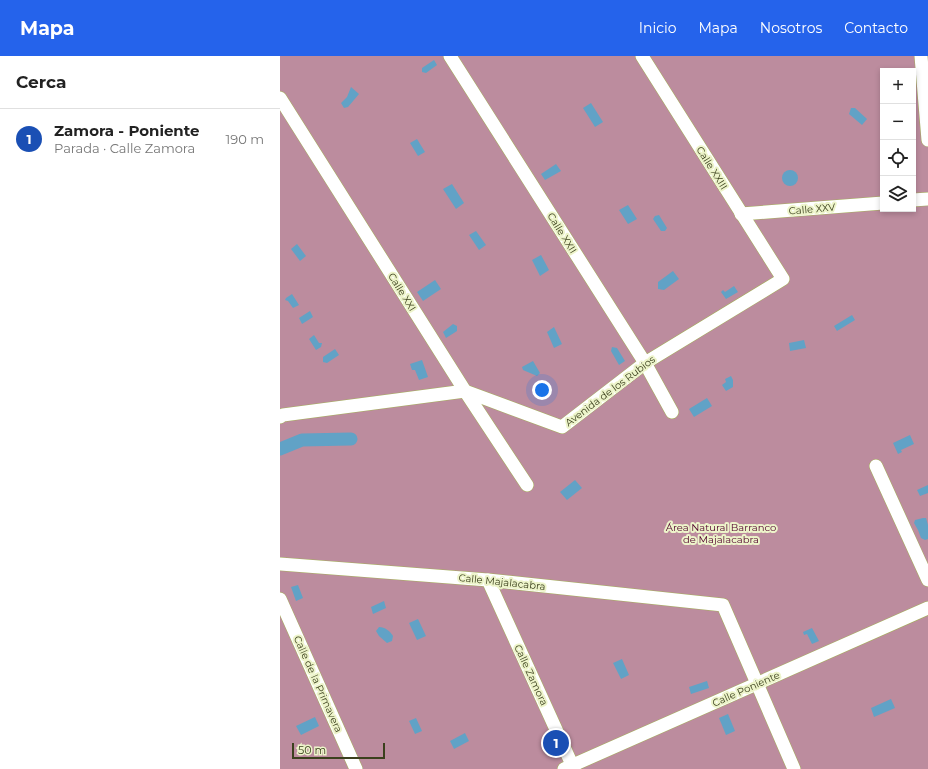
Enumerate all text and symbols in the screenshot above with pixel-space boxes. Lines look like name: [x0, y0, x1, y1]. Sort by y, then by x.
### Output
text: Mapa: [20, 17, 75, 40]
text: Inicio: [639, 19, 676, 37]
text: Mapa: [698, 19, 738, 37]
text: Nosotros: [760, 19, 822, 37]
text: Contacto: [844, 19, 908, 37]
map controls: [880, 68, 916, 212]
button: +: [880, 68, 916, 104]
text: Cerca: [16, 72, 66, 92]
button: −: [880, 104, 916, 140]
text: Zamora - Poniente: [54, 121, 199, 140]
text: 1: [26, 131, 32, 147]
text: 190 m: [226, 131, 264, 147]
text: Parada · Calle Zamora: [54, 140, 195, 156]
button: locate: [880, 140, 916, 176]
street label: Calle XXIII: [694, 144, 730, 192]
button: layers: [880, 176, 916, 212]
street label: Calle XXV: [788, 200, 836, 218]
street label: Calle XXII: [544, 210, 580, 256]
street label: Calle XXI: [385, 270, 419, 314]
street label: Avenida de los Rubios: [562, 353, 658, 429]
your location: [532, 380, 552, 400]
park label: Área Natural Barranco de Majalacabra: [666, 521, 776, 546]
street label: Calle Majalacabra: [458, 571, 546, 593]
street label: Calle de la Primavera: [291, 634, 345, 734]
street label: Calle Zamora: [511, 642, 551, 708]
street label: Calle Poniente: [710, 668, 782, 710]
pin: 1: [543, 728, 569, 758]
scale bar: [292, 741, 385, 760]
text: 50 m: [298, 743, 326, 757]

